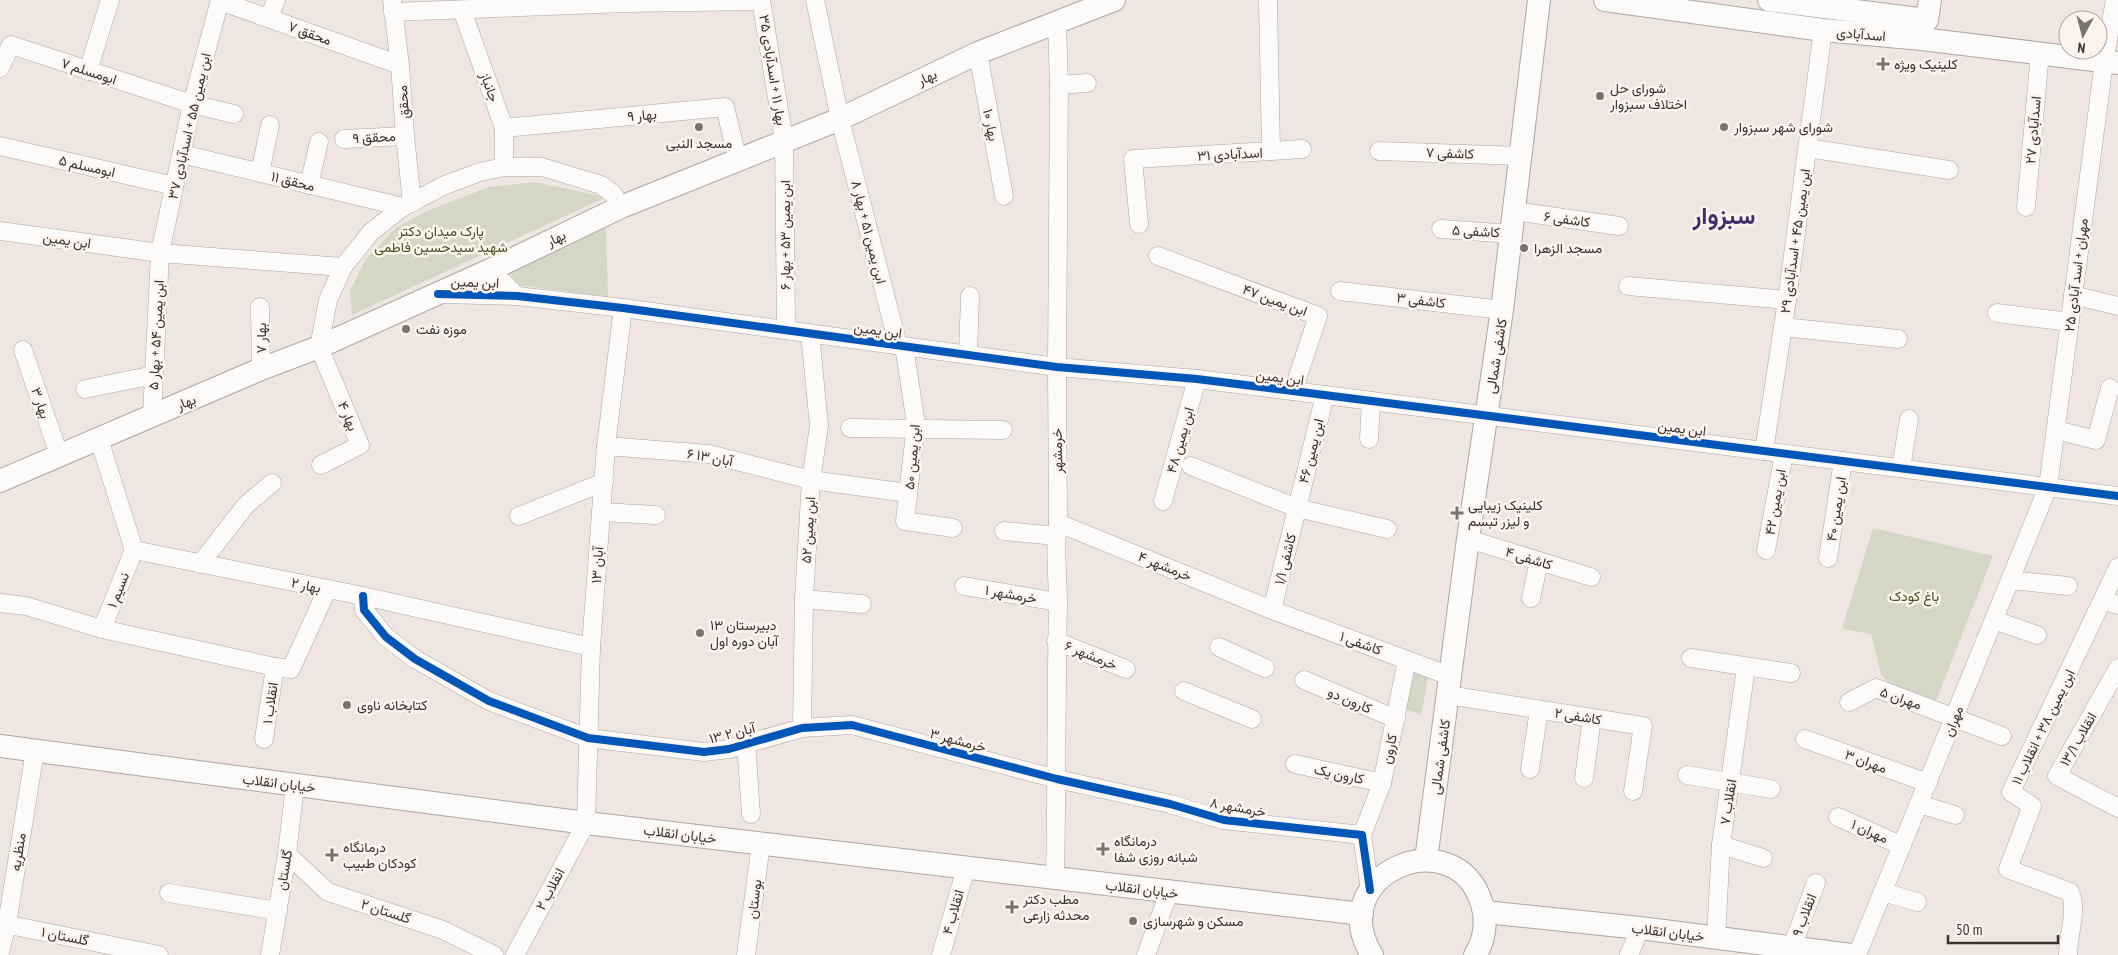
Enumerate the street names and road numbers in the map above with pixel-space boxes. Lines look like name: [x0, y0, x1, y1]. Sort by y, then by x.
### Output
street label: بهار ۱۱ + اسدآبادی ۳۵: [755, 13, 791, 127]
street label: محقق ۷: [286, 17, 334, 49]
street label: اسدآبادی: [1836, 23, 1886, 45]
street label: ابن یمین ۵۵ + اسدآبادی ۳۷: [163, 51, 215, 201]
street label: ابومسلم ۷: [59, 54, 119, 88]
street label: بهار: [913, 65, 940, 90]
street label: جانباز: [476, 69, 504, 104]
street label: محقق: [393, 85, 413, 119]
street label: اسدآبادی ۲۷: [2021, 95, 2045, 165]
street label: بهار ۹: [627, 105, 657, 125]
street label: بهار ۱۰: [979, 107, 1003, 143]
street label: محقق ۹: [352, 127, 396, 147]
street label: اسدآبادی ۳۱: [1197, 143, 1263, 165]
street label: کاشفی ۷: [1426, 143, 1474, 163]
street label: ابومسلم ۵: [57, 151, 117, 181]
street label: محقق ۱۱: [269, 167, 317, 195]
street label: ابن یمین ۴۵ + اسدآبادی ۲۹: [1776, 168, 1814, 314]
street label: ابن یمین ۵۱ + بهار ۸: [847, 178, 891, 286]
street label: ابن یمین ۵۳ + بهار ۶: [776, 180, 794, 290]
street label: کاشفی ۶: [1543, 207, 1591, 231]
street label: مهران + اسد آبادی ۲۵: [2060, 217, 2092, 333]
street label: کاشفی ۵: [1451, 221, 1501, 241]
street label: بهار: [542, 226, 569, 251]
street label: ابن یمین: [42, 228, 92, 252]
street label: ابن یمین: [450, 272, 500, 292]
street label: ابن یمین ۵۴ + بهار ۵: [144, 279, 168, 391]
street label: ابن یمین ۴۷: [1240, 280, 1310, 320]
street label: کاشفی ۳: [1396, 288, 1446, 312]
street label: کاشفی شمالی: [1481, 317, 1511, 395]
street label: ابن یمین: [853, 318, 903, 342]
street label: بهار ۷: [252, 323, 270, 353]
street label: ابن یمین: [1255, 365, 1305, 389]
street label: بهار ۳: [27, 385, 55, 421]
street label: بهار: [173, 390, 199, 414]
street label: بهار ۴: [334, 398, 362, 434]
street label: ابن یمین ۴۸: [1162, 405, 1198, 475]
street label: ابن یمین: [1657, 416, 1707, 440]
street label: ابن یمین ۴۶: [1294, 417, 1328, 485]
street label: ابن یمین ۵۰: [900, 424, 924, 490]
street label: خرمشهر: [1048, 428, 1066, 475]
street label: ۶ آبان ۱۳: [686, 444, 736, 470]
street label: ابن یمین ۴۲: [1760, 468, 1790, 536]
street label: ابن یمین ۴۰: [1822, 475, 1850, 543]
street label: ابن یمین ۵۲: [797, 496, 819, 564]
street label: کاشفی ۱/۱: [1270, 532, 1300, 586]
street label: کاشفی ۴: [1503, 542, 1555, 574]
street label: ۱۳ آبان: [587, 544, 607, 584]
street label: خرمشهر ۴: [1136, 547, 1194, 585]
street label: نسیم ۱: [103, 570, 133, 610]
street label: بهار ۲: [290, 573, 322, 597]
street label: خرمشهر ۱: [984, 581, 1038, 607]
street label: کاشفی ۱: [1337, 627, 1385, 659]
street label: خرمشهر ۶: [1062, 636, 1120, 674]
street label: ابن یمین ۳۸ + انقلاب ۱۱: [2007, 666, 2079, 788]
street label: انقلاب ۱: [258, 681, 282, 725]
street label: کارون دو: [1325, 683, 1375, 717]
street label: مهران ۵: [1878, 683, 1924, 713]
street label: کاشفی ۲: [1553, 703, 1603, 729]
street label: مهران: [1939, 703, 1967, 739]
street label: انقلاب ۱۳/۱: [2055, 709, 2101, 769]
street label: ۱۳ آبان ۲: [707, 718, 759, 747]
street label: کاشفی شمالی: [1426, 718, 1454, 796]
street label: خرمشهر ۳: [928, 724, 988, 756]
street label: کارون: [1377, 732, 1401, 766]
street label: مهران ۳: [1842, 745, 1890, 777]
street label: کارون یک: [1312, 760, 1366, 788]
street label: خیابان انقلاب: [242, 770, 316, 796]
street label: انقلاب ۷: [1716, 778, 1740, 826]
street label: خرمشهر ۸: [1209, 793, 1267, 821]
street label: مهران ۱: [1849, 815, 1891, 847]
street label: خیابان انقلاب: [643, 821, 717, 847]
street label: منظریه: [6, 831, 30, 873]
street label: گلستان: [272, 848, 296, 892]
street label: انقلاب ۲: [531, 865, 569, 913]
street label: خیابان انقلاب: [1105, 876, 1179, 902]
street label: بوستان: [743, 878, 765, 920]
street label: انقلاب ۴: [938, 887, 968, 937]
street label: انقلاب ۹: [1788, 891, 1820, 939]
street label: گلستان ۲: [359, 895, 413, 927]
street label: خیابان انقلاب: [1631, 919, 1705, 945]
street label: گلستان ۱: [40, 923, 90, 949]

